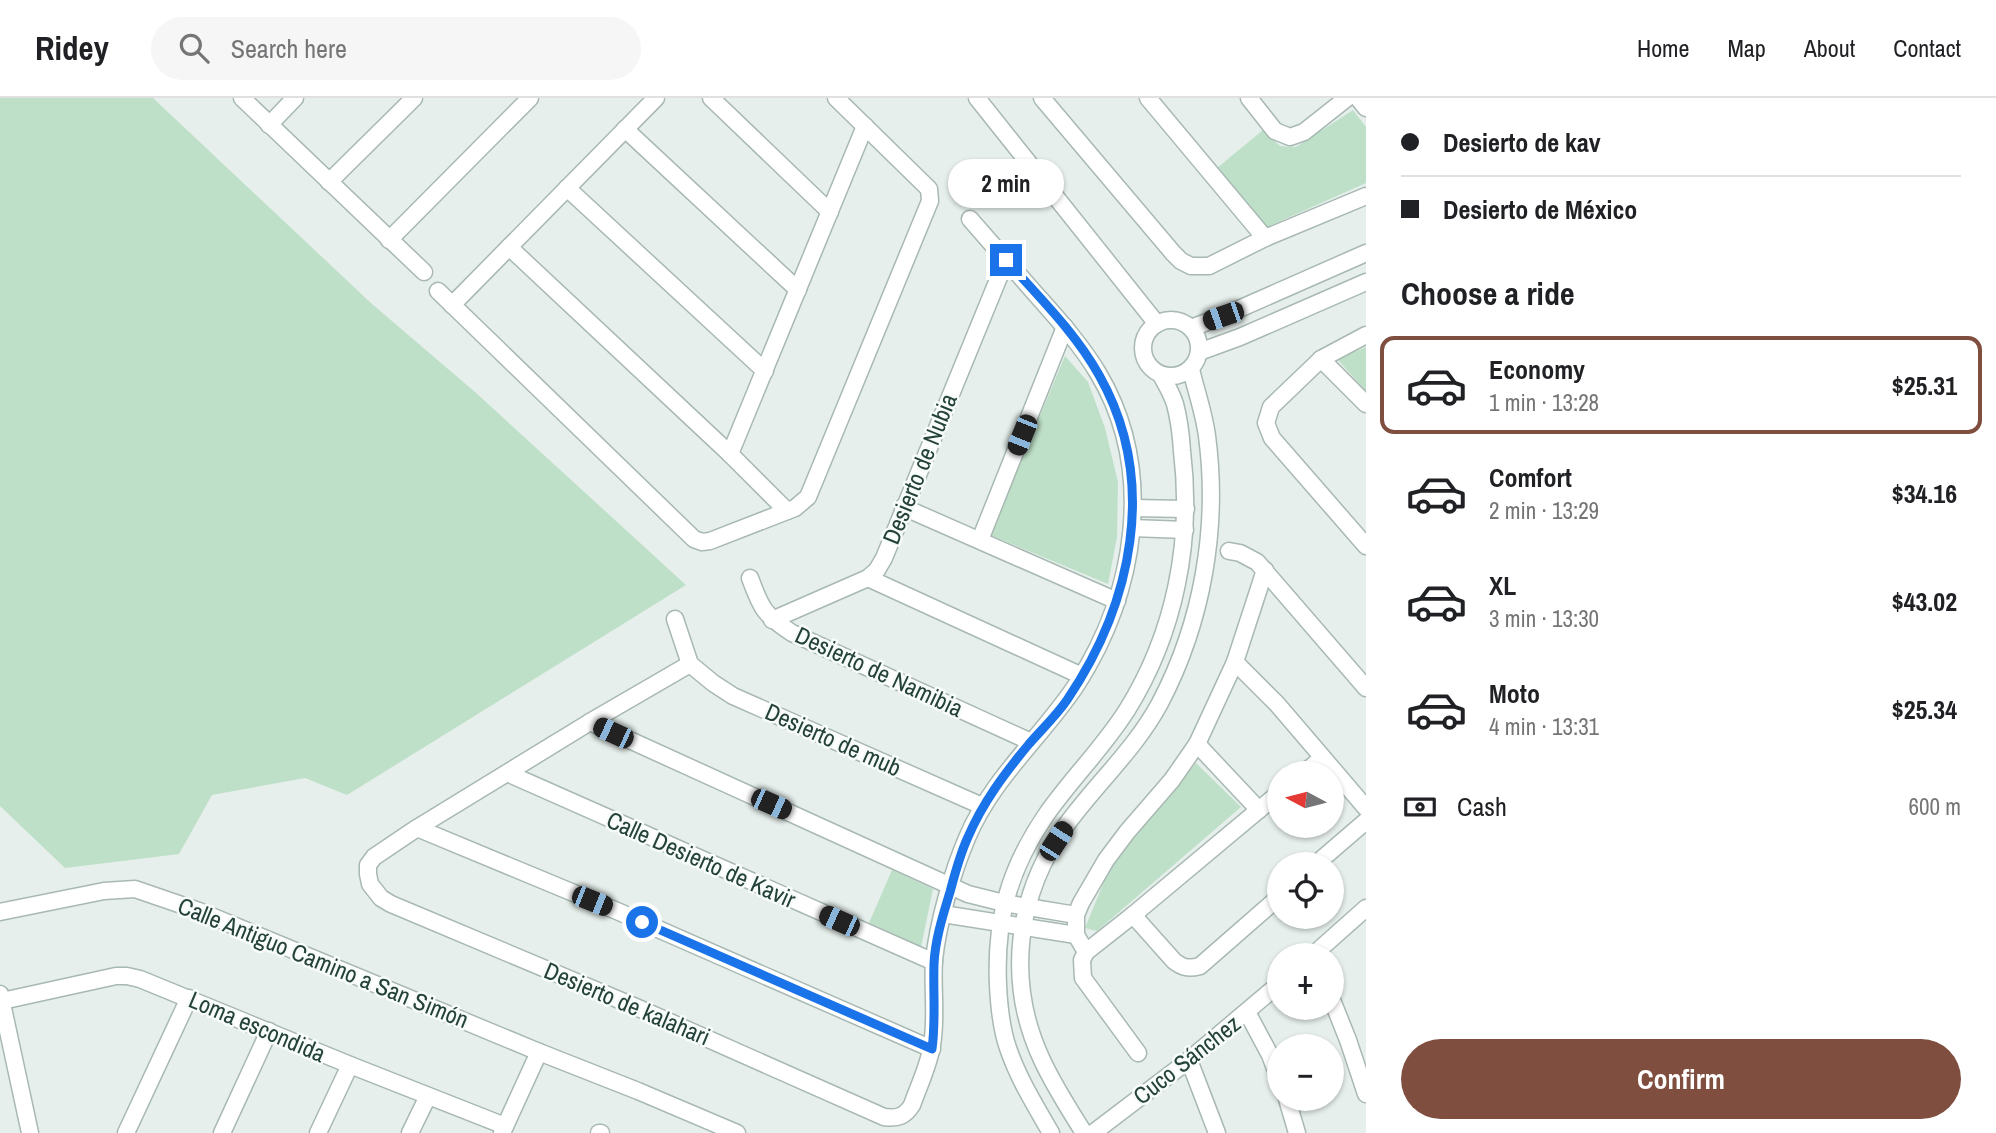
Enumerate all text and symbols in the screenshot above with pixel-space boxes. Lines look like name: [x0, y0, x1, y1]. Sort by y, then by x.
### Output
search box: [151, 17, 641, 80]
text: Ridey: [35, 26, 109, 70]
icon: search: [175, 29, 213, 67]
text: Search here: [231, 31, 347, 66]
text: Home: [1637, 32, 1689, 64]
text: Map: [1727, 32, 1766, 64]
text: About: [1804, 32, 1855, 64]
text: Contact: [1893, 32, 1961, 64]
text: Desierto de kav: [1443, 125, 1601, 160]
callout: 2 min: [948, 158, 1064, 208]
text: 2 min: [981, 168, 1031, 199]
text: Desierto de México: [1443, 192, 1637, 227]
route end: [990, 244, 1022, 276]
text: Choose a ride: [1401, 272, 1575, 315]
car: [1200, 299, 1247, 333]
text: Economy: [1489, 352, 1585, 387]
icon: car: [1405, 354, 1468, 417]
text: $25.31: [1892, 368, 1957, 403]
text: 1 min · 13:28: [1489, 387, 1599, 418]
street label: Desierto de Nubia: [874, 389, 964, 549]
car: [1005, 412, 1040, 458]
text: Comfort: [1489, 460, 1572, 495]
icon: car: [1405, 462, 1468, 525]
text: $34.16: [1892, 476, 1957, 511]
text: 2 min · 13:29: [1489, 495, 1599, 526]
text: XL: [1489, 568, 1516, 603]
icon: car: [1405, 570, 1468, 633]
text: $43.02: [1892, 584, 1957, 619]
text: 3 min · 13:30: [1489, 603, 1599, 634]
street label: Desierto de Namibia: [790, 618, 969, 724]
text: Moto: [1489, 676, 1540, 711]
icon: car: [1405, 678, 1468, 741]
text: $25.34: [1892, 692, 1957, 727]
street label: Desierto de mub: [760, 695, 906, 783]
text: 4 min · 13:31: [1489, 711, 1599, 742]
car: [590, 715, 637, 751]
north arrow: [1267, 761, 1344, 838]
map controls: [1267, 761, 1344, 1111]
car: [748, 786, 795, 822]
icon: cash: [1401, 788, 1439, 826]
text: Cash: [1457, 789, 1507, 824]
text: 600 m: [1909, 791, 1961, 822]
street label: Calle Desierto de Kavir: [602, 803, 801, 915]
car: [1036, 818, 1077, 864]
button: locate: [1267, 852, 1344, 929]
car: [569, 883, 616, 919]
street label: Calle Antiguo Camino a San Simón: [173, 889, 473, 1035]
car: [816, 903, 863, 939]
route start: [626, 906, 658, 938]
button: +: [1267, 943, 1344, 1020]
street label: Desierto de kalahari: [540, 954, 715, 1052]
street label: Loma escondida: [184, 983, 331, 1069]
street label: Cuco Sánchez: [1126, 1007, 1247, 1111]
button: −: [1267, 1034, 1344, 1111]
button: Confirm: [1401, 1039, 1961, 1119]

